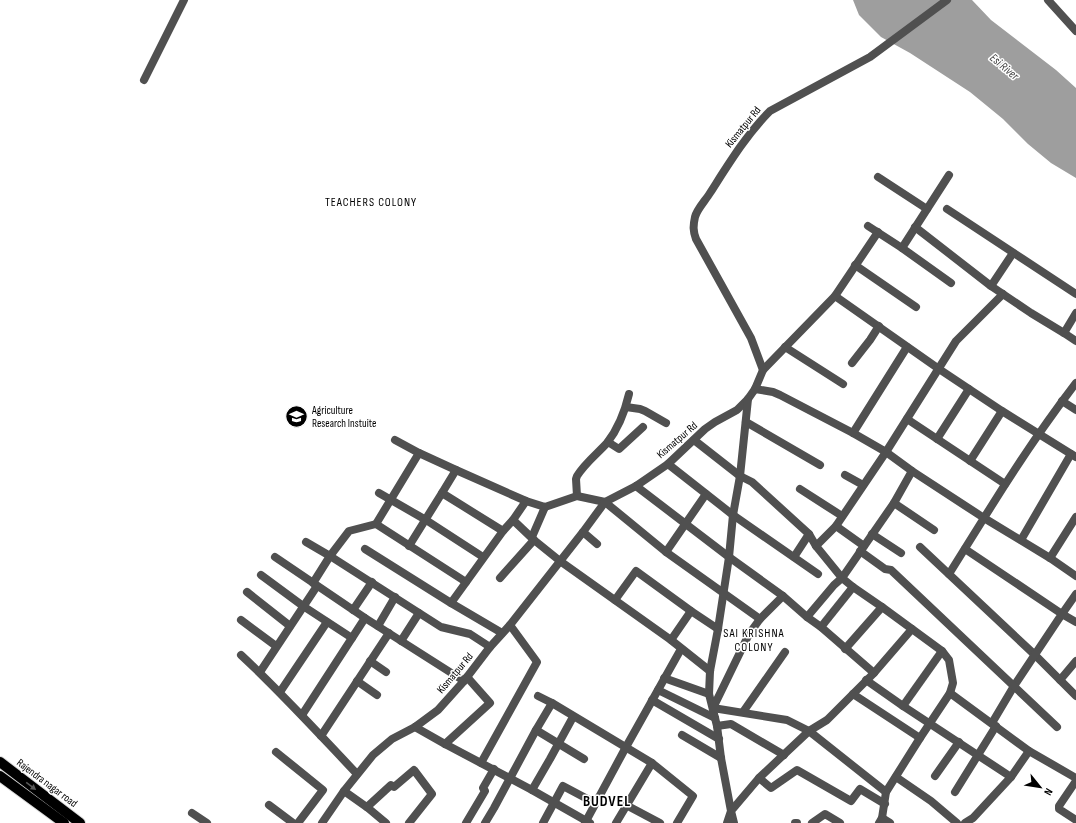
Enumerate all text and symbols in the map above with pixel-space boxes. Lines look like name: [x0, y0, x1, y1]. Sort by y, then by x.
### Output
water label: Esi River: [986, 51, 1022, 84]
street label: Kismatpur Rd: [722, 103, 764, 150]
district label: TEACHERS COLONY: [325, 195, 417, 210]
school or university icon: Agriculture Research Instuite: [284, 403, 310, 429]
place label: Agriculture Research Instuite: [311, 404, 376, 430]
street label: Kismatpur Rd: [654, 419, 700, 461]
district label: SAI KRISHNA COLONY: [723, 626, 785, 655]
street label: Kismatpur Rd: [434, 650, 476, 696]
street label: Rajendra nagar road: [14, 756, 80, 810]
north arrow: [1020, 767, 1060, 807]
one-way arrow: [25, 782, 36, 790]
text: N: [1041, 786, 1055, 798]
district label: BUDVEL: [583, 792, 631, 811]

